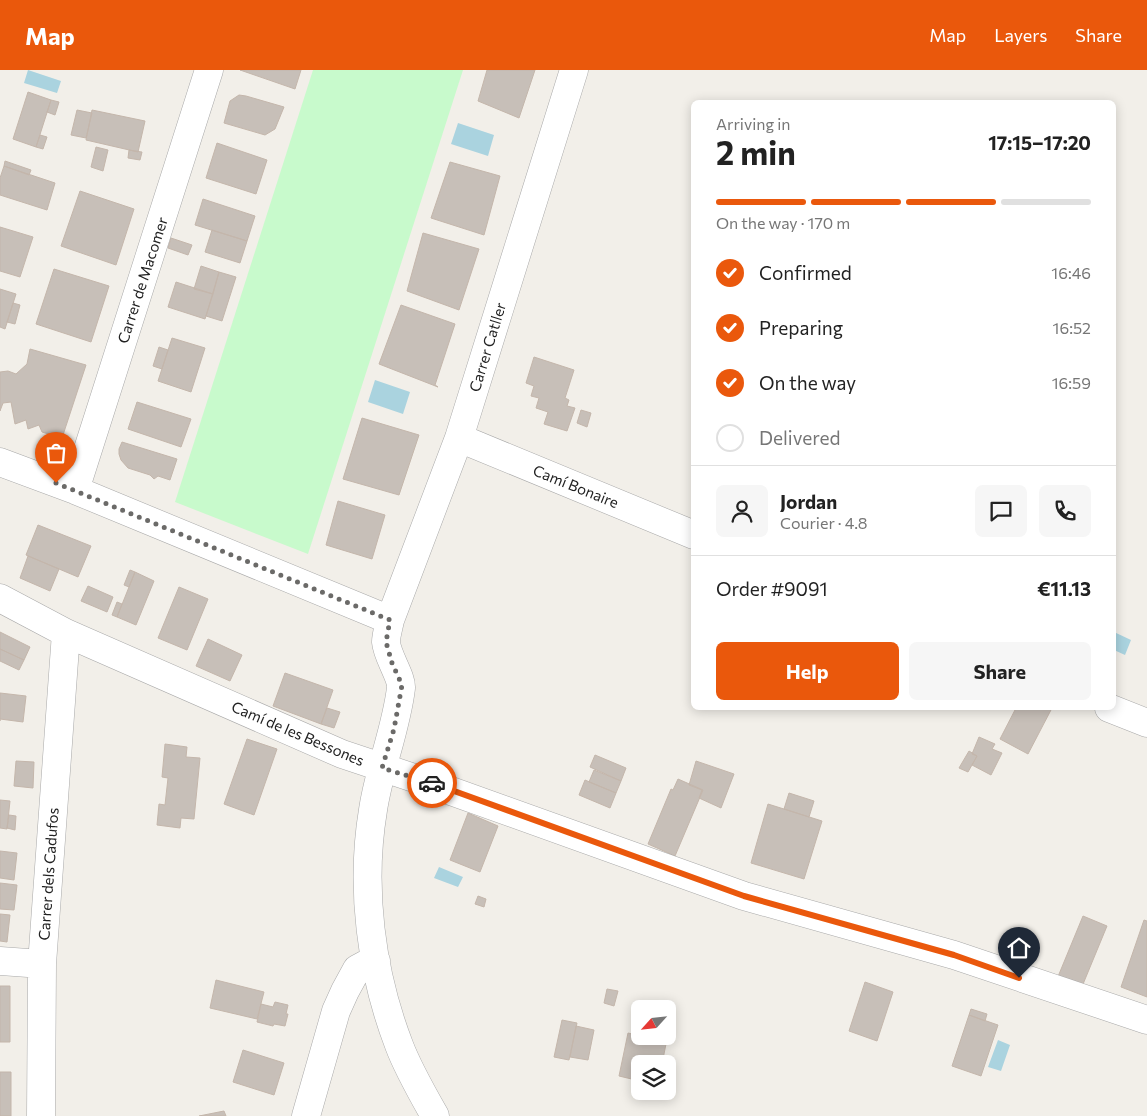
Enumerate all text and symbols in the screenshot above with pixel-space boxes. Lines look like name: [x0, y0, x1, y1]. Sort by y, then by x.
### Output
text: Map: [25, 21, 75, 50]
text: Map: [929, 24, 966, 46]
text: Layers: [994, 24, 1047, 46]
text: Share: [1075, 24, 1122, 46]
text: Arriving in: [716, 114, 790, 133]
text: 17:15–17:20: [988, 131, 1091, 154]
text: 2 min: [716, 132, 796, 172]
text: On the way · 170 m: [716, 213, 850, 232]
street label: Carrer de Macomer: [113, 215, 171, 345]
icon: check: [716, 259, 744, 287]
text: Confirmed: [759, 261, 852, 284]
text: 16:46: [1051, 263, 1091, 282]
street label: Carrer Catller: [465, 300, 509, 394]
icon: check: [716, 314, 744, 342]
text: Preparing: [759, 316, 843, 339]
text: 16:52: [1053, 318, 1091, 337]
icon: check: [716, 369, 744, 397]
text: On the way: [759, 371, 856, 394]
text: 16:59: [1052, 373, 1091, 392]
text: Delivered: [759, 426, 840, 449]
pin: [35, 432, 77, 483]
icon: bag: [42, 439, 70, 467]
street label: Camí Bonaire: [531, 461, 621, 511]
button: person: [716, 485, 768, 537]
button: chat: [975, 485, 1027, 537]
button: phone: [1039, 485, 1091, 537]
text: Jordan: [780, 490, 837, 513]
text: Courier · 4.8: [780, 513, 867, 532]
text: Order #9091: [716, 577, 828, 600]
text: €11.13: [1037, 577, 1091, 600]
button: Help: [716, 642, 899, 700]
button: Share: [909, 642, 1091, 700]
street label: Camí de les Bessones: [229, 697, 367, 769]
courier: [407, 758, 457, 808]
icon: car: [418, 769, 446, 797]
street label: Carrer dels Cadufos: [34, 807, 62, 941]
pin: [998, 927, 1040, 978]
icon: home: [1005, 934, 1033, 962]
north arrow: [631, 1000, 676, 1045]
map controls: [631, 1000, 676, 1100]
button: layers: [631, 1055, 676, 1100]

